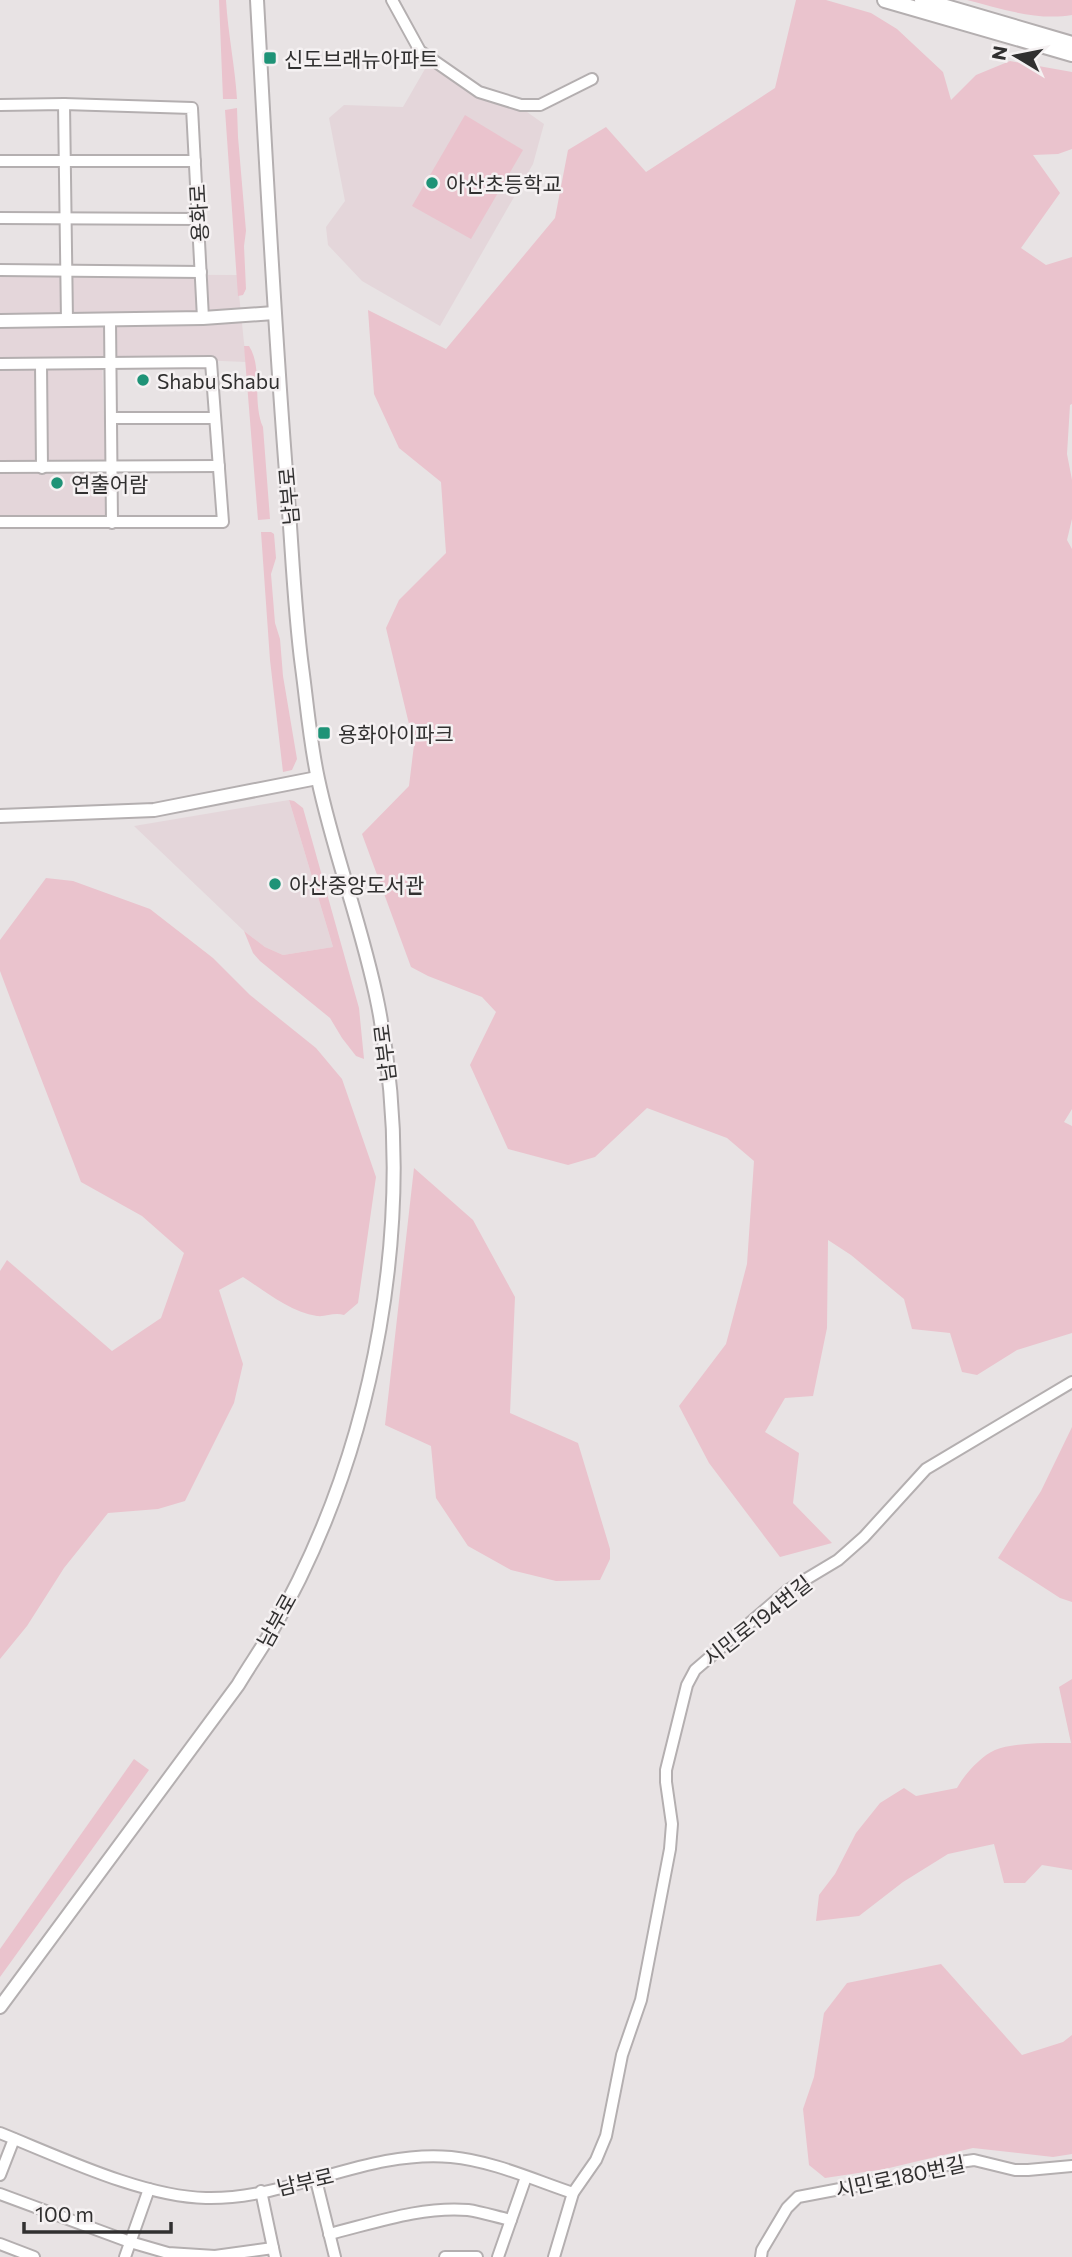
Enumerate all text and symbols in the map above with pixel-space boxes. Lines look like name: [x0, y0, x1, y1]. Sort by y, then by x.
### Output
north arrow: [981, 21, 1051, 91]
text: N: [986, 44, 1011, 62]
place label: 신도브래뉴아파트: [284, 46, 439, 71]
marker: 신도브래뉴아파트: [262, 50, 278, 66]
place label: 아산초등학교: [446, 171, 562, 196]
marker: 아산초등학교: [424, 175, 440, 191]
street label: 용화로: [184, 183, 212, 243]
place label: Shabu Shabu: [157, 368, 280, 393]
marker: Shabu Shabu: [135, 372, 151, 388]
street label: 남부로: [273, 466, 303, 526]
place label: 연출어람: [71, 471, 148, 496]
marker: 연출어람: [49, 475, 65, 491]
place label: 용화아이파크: [338, 721, 454, 746]
marker: 용화아이파크: [316, 725, 332, 741]
place label: 아산중앙도서관: [289, 872, 424, 897]
marker: 아산중앙도서관: [267, 876, 283, 892]
street label: 남부로: [368, 1023, 400, 1083]
street label: 시민로194번길: [698, 1570, 816, 1670]
street label: 남부로: [251, 1589, 301, 1651]
street label: 시민로180번길: [833, 2150, 967, 2202]
street label: 남부로: [274, 2162, 336, 2200]
scale bar: [24, 2190, 172, 2234]
text: 100 m: [35, 2201, 94, 2226]

